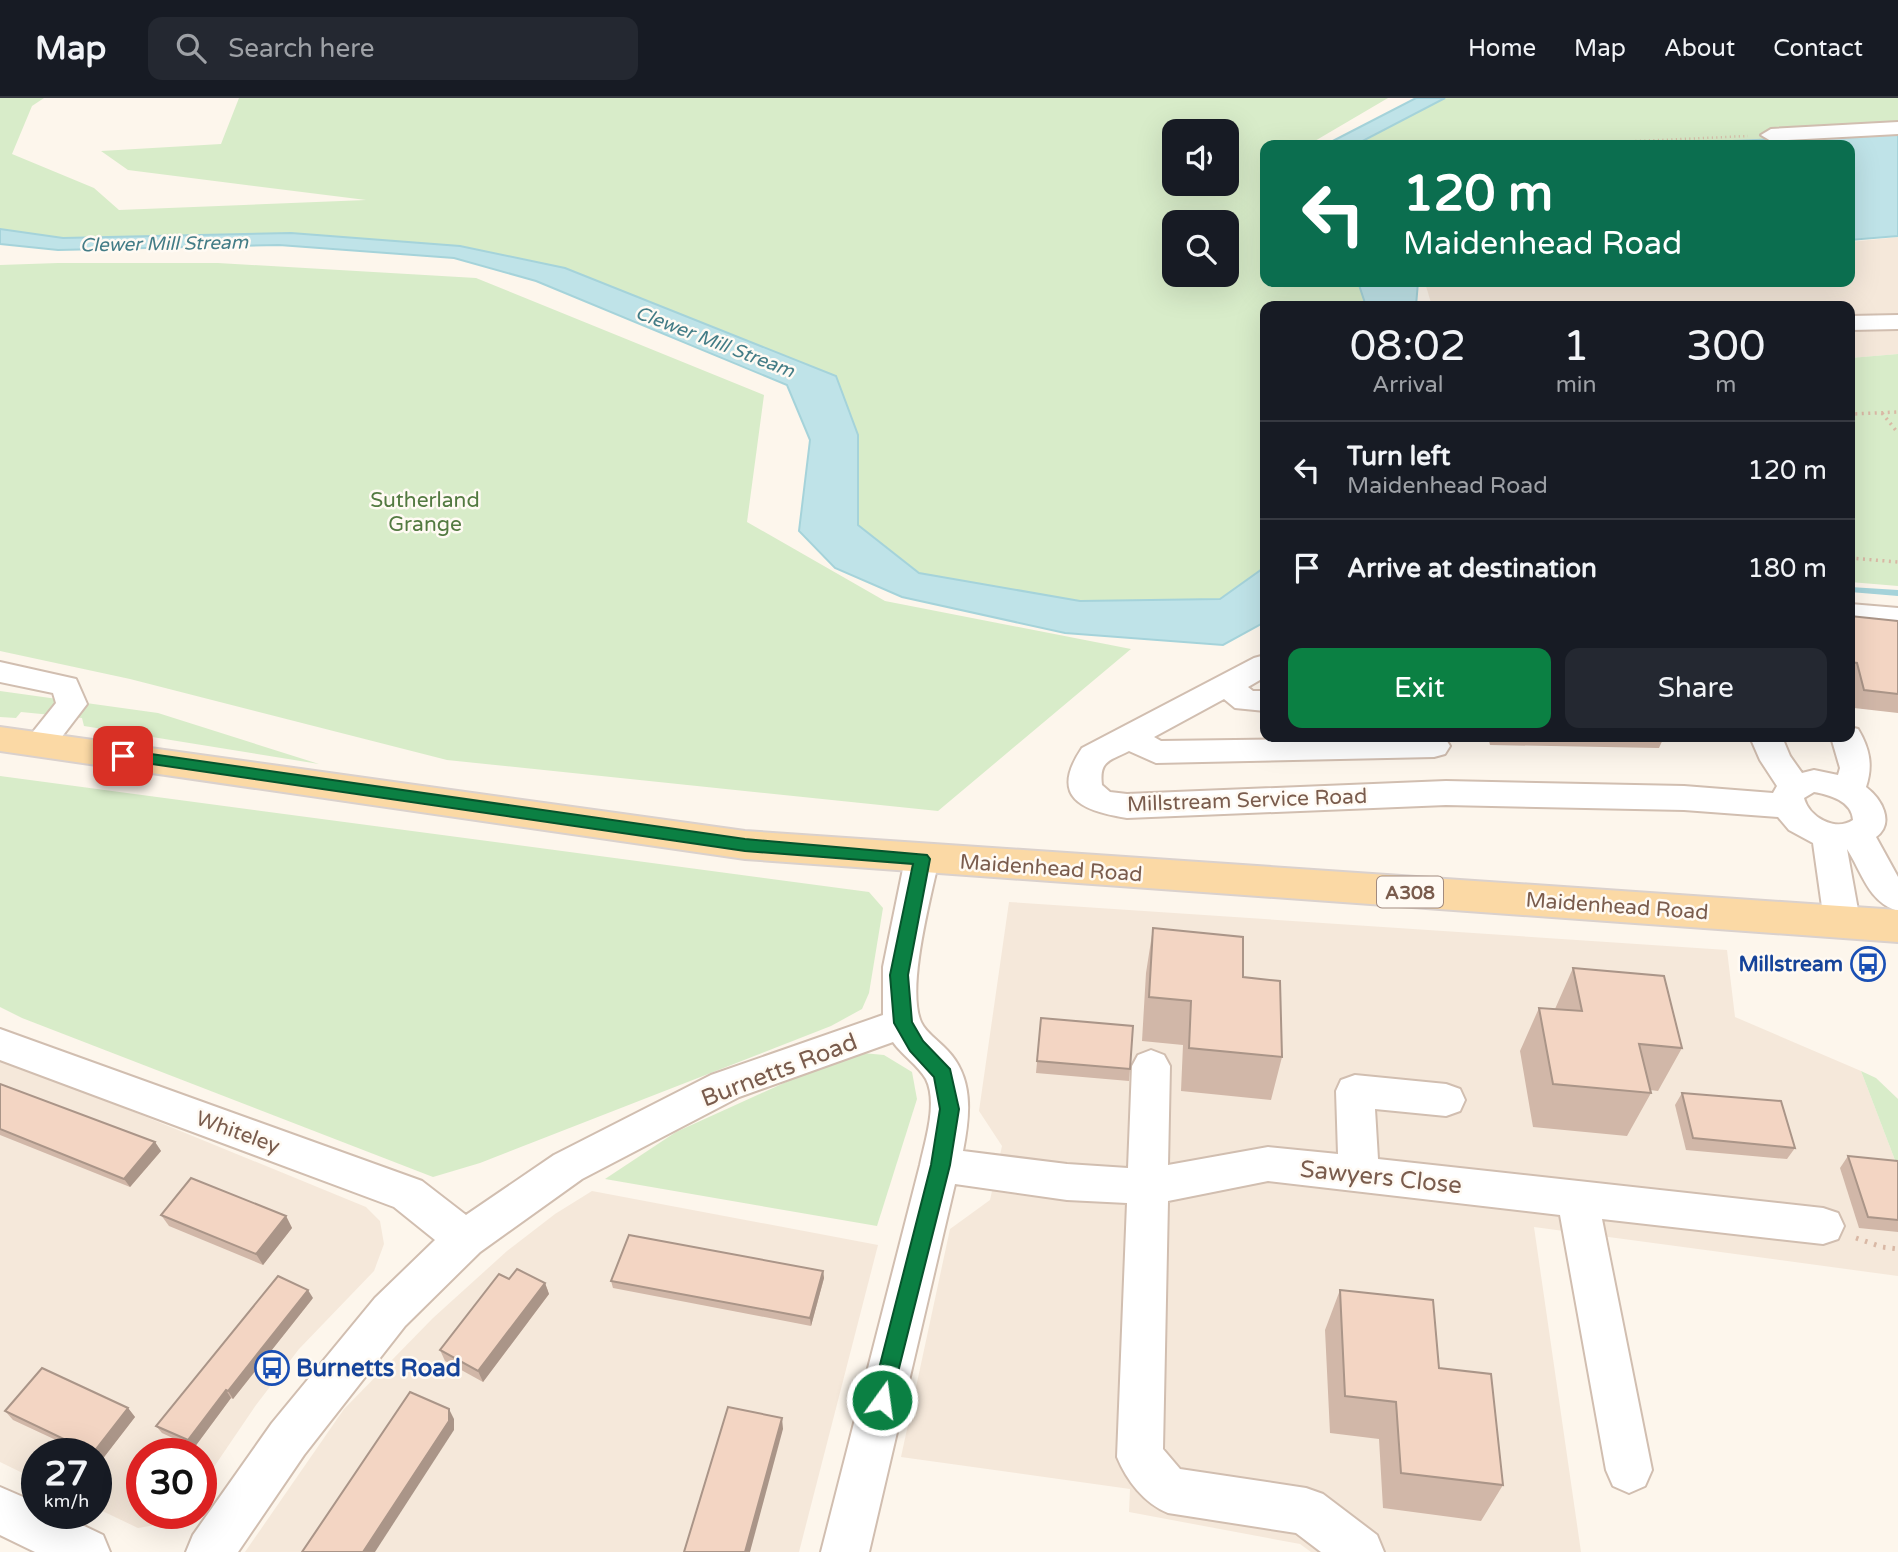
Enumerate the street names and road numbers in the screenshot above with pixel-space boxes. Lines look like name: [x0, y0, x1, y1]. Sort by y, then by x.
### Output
street label: Millstream Service Road: [1126, 784, 1368, 817]
street label: Maidenhead Road: [959, 850, 1143, 887]
road number: A308: [1377, 876, 1443, 908]
street label: Maidenhead Road: [1525, 888, 1709, 925]
street label: Burnetts Road: [697, 1027, 861, 1114]
street label: Whiteley: [193, 1106, 283, 1159]
street label: Sawyers Close: [1299, 1155, 1463, 1200]

